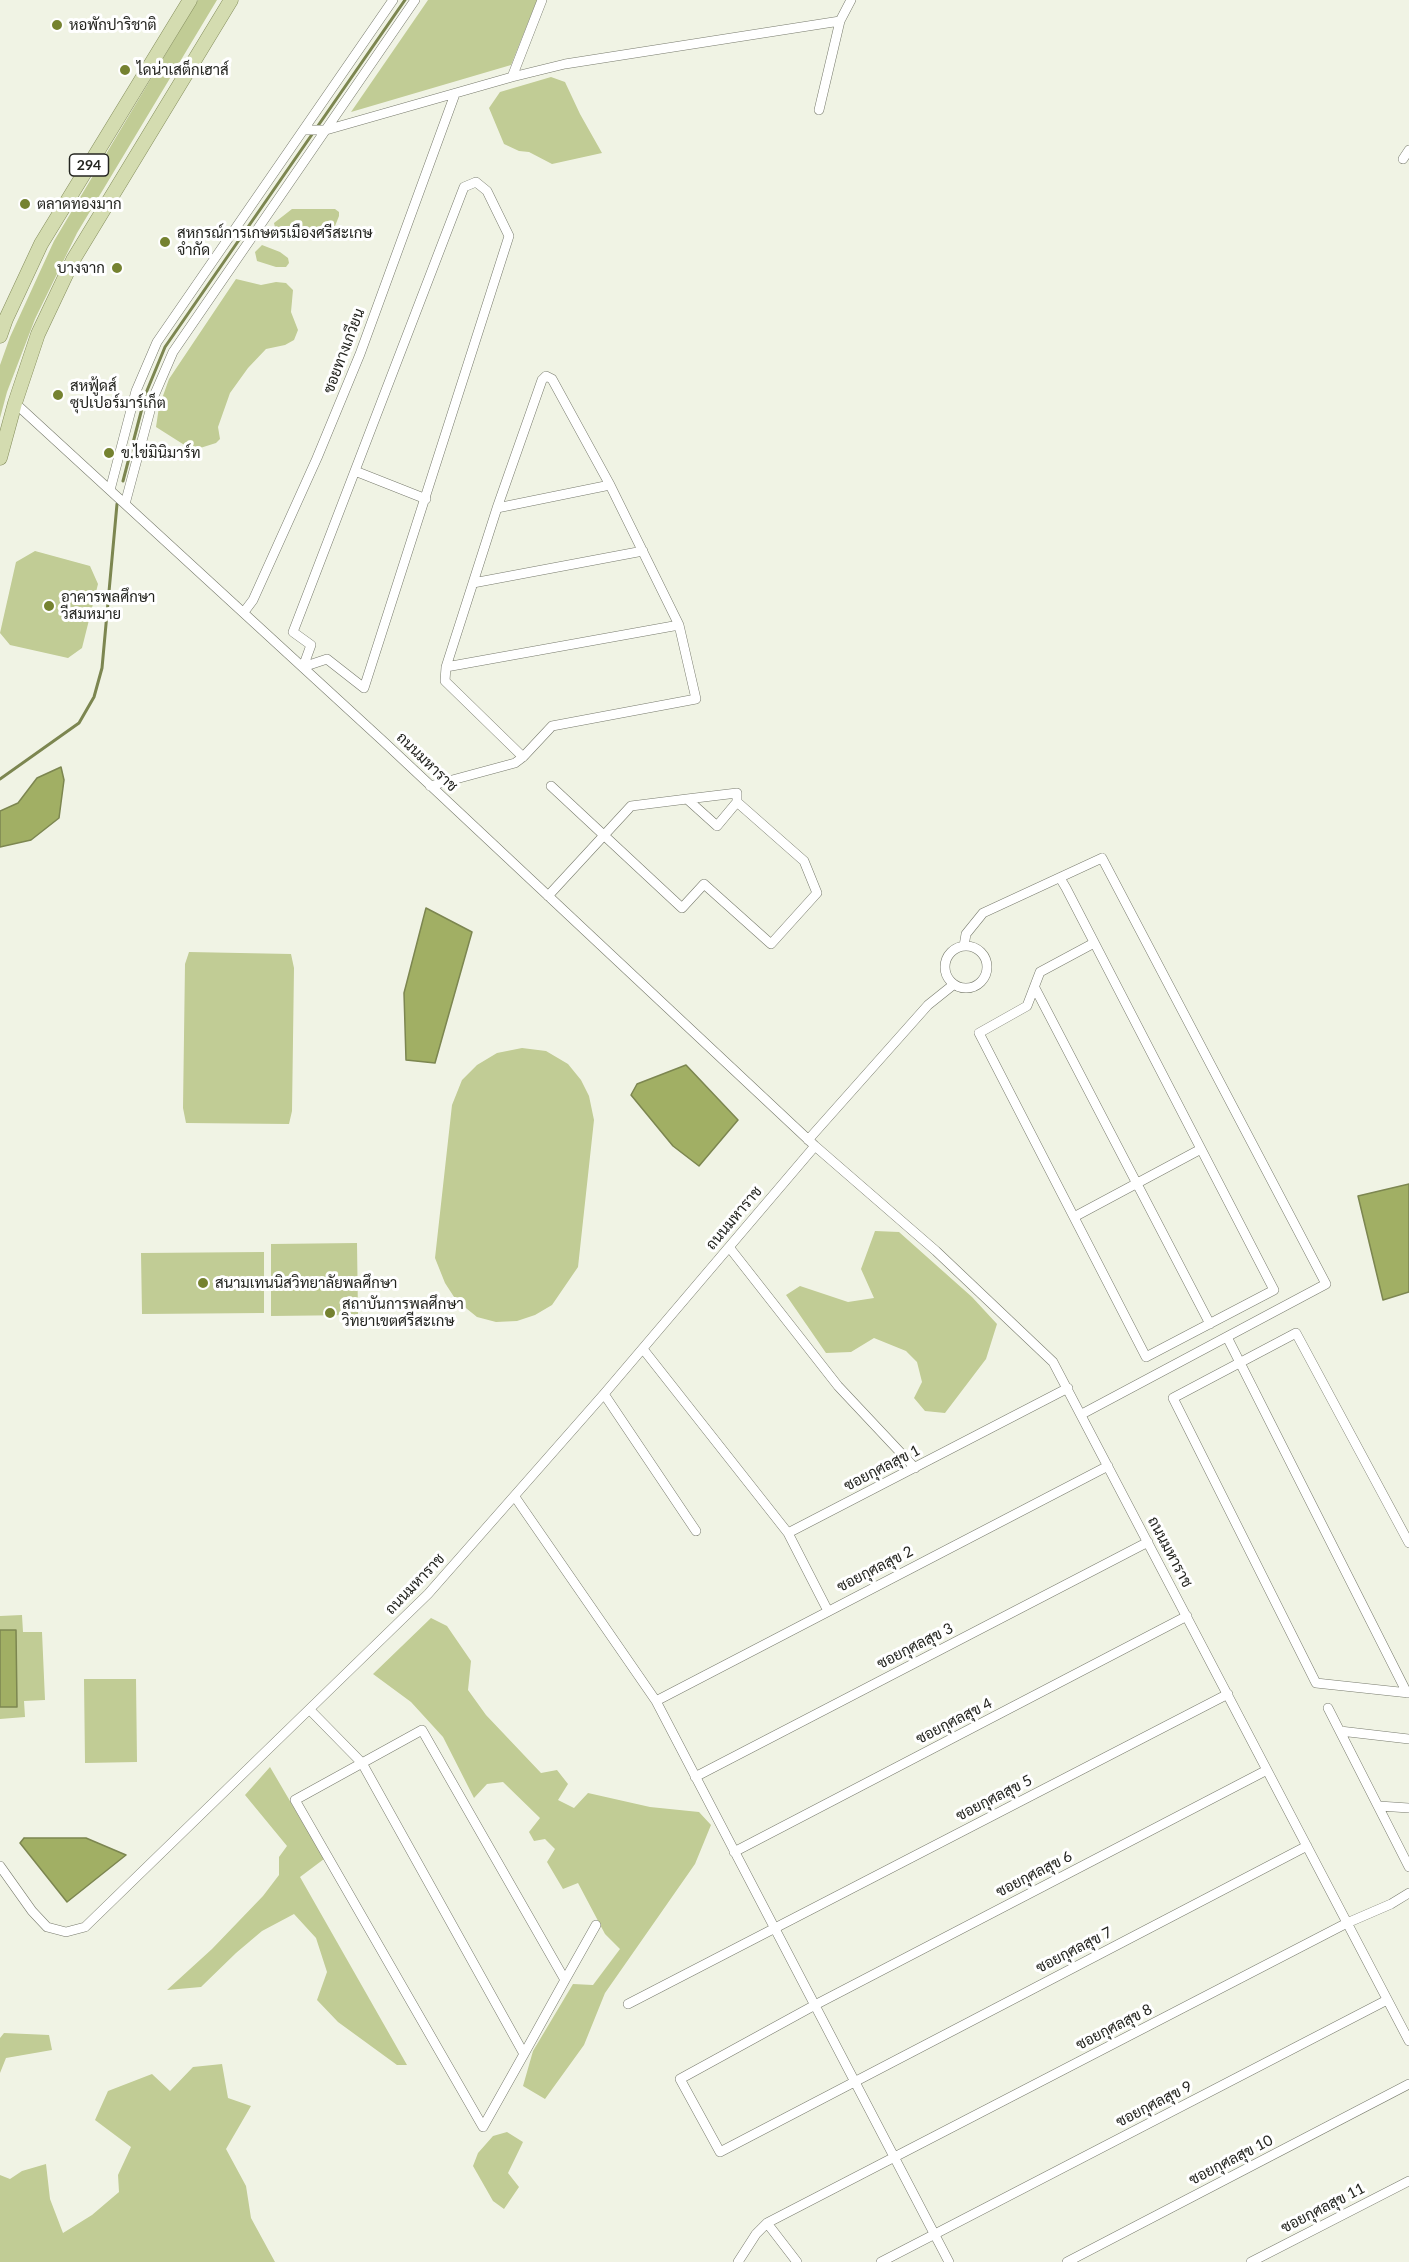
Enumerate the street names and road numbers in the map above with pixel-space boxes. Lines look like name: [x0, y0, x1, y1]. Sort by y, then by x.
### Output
road number: 294: [70, 154, 109, 176]
street label: ซอยทางเกวียน: [320, 306, 368, 396]
street label: ถนนมหาราช: [393, 729, 461, 795]
street label: ถนนมหาราช: [702, 1183, 766, 1253]
street label: ซอยกุศลสุข 1: [841, 1441, 923, 1495]
street label: ถนนมหาราช: [1144, 1514, 1196, 1590]
street label: ซอยกุศลสุข 2: [834, 1542, 916, 1596]
street label: ถนนมหาราช: [382, 1550, 448, 1618]
street label: ซอยกุศลสุข 3: [874, 1619, 956, 1673]
street label: ซอยกุศลสุข 4: [913, 1694, 995, 1748]
street label: ซอยกุศลสุข 5: [953, 1771, 1035, 1825]
street label: ซอยกุศลสุข 6: [993, 1847, 1075, 1901]
street label: ซอยกุศลสุข 7: [1033, 1923, 1115, 1977]
street label: ซอยกุศลสุข 8: [1073, 2000, 1155, 2054]
street label: ซอยกุศลสุข 9: [1113, 2077, 1195, 2131]
street label: ซอยกุศลสุข 10: [1186, 2131, 1276, 2189]
street label: ซอยกุศลสุข 11: [1278, 2179, 1368, 2237]

